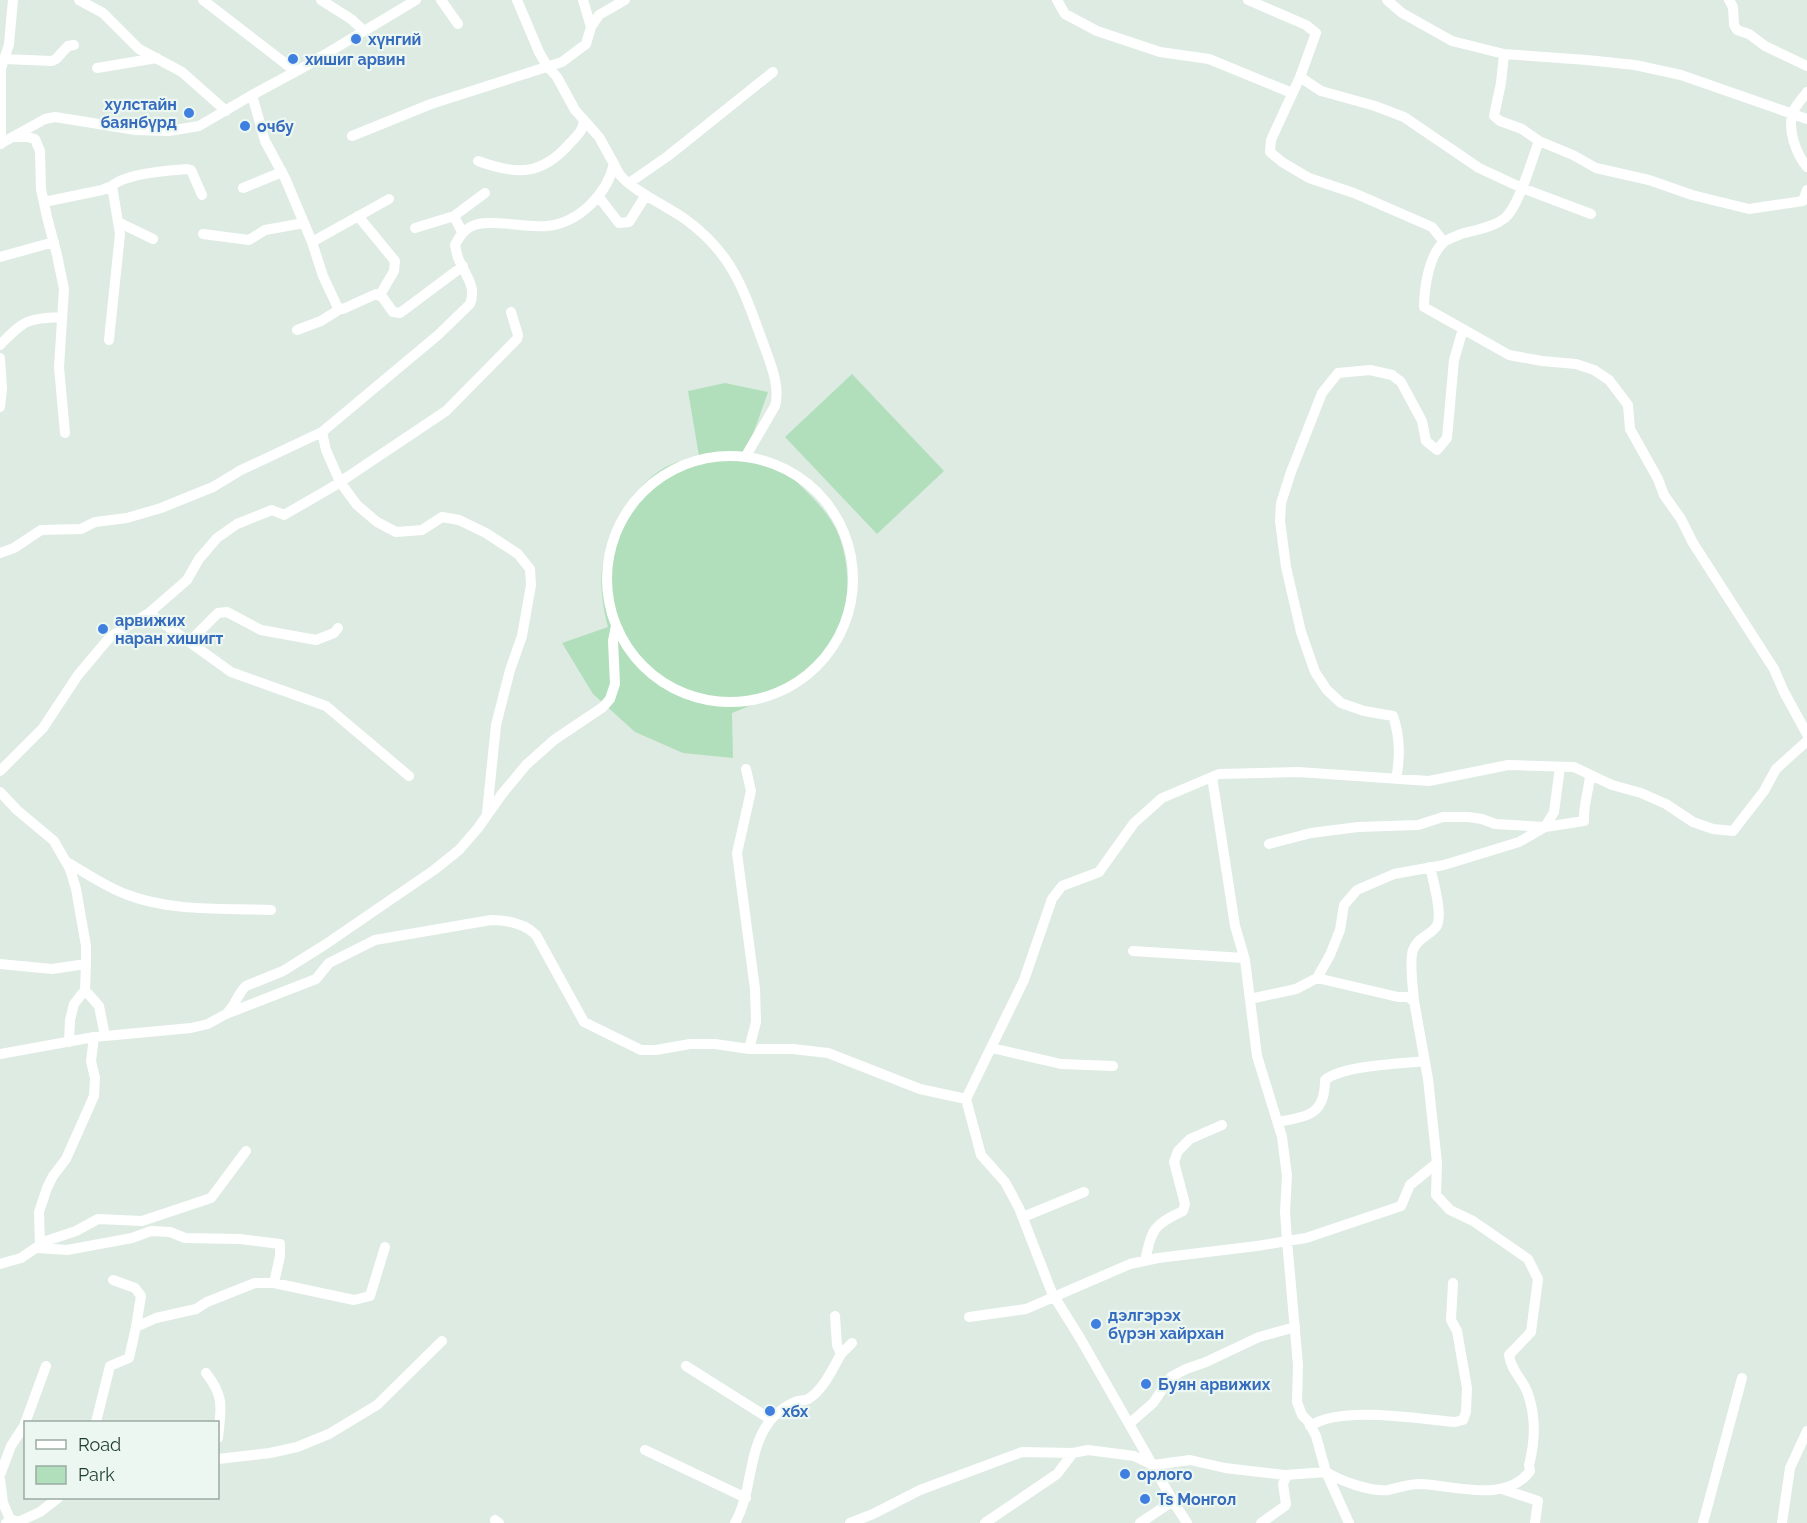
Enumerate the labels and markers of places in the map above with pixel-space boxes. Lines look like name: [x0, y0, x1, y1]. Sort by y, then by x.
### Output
place label: хүнгий: [368, 30, 421, 49]
marker: хүнгий: [349, 32, 363, 46]
place label: хишиг арвин: [305, 50, 405, 69]
marker: хишиг арвин: [286, 52, 300, 66]
place label: хулстайн баянбүрд: [100, 95, 177, 132]
marker: хулстайн баянбүрд: [182, 106, 196, 120]
place label: очбу: [257, 117, 294, 136]
marker: очбу: [238, 119, 252, 133]
place label: арвижих наран хишигт: [115, 611, 223, 648]
marker: арвижих наран хишигт: [96, 622, 110, 636]
place label: дэлгэрэх бүрэн хайрхан: [1108, 1306, 1224, 1343]
marker: дэлгэрэх бүрэн хайрхан: [1089, 1317, 1103, 1331]
place label: Буян арвижих: [1158, 1375, 1271, 1394]
marker: Буян арвижих: [1139, 1377, 1153, 1391]
place label: хбх: [782, 1402, 809, 1421]
marker: хбх: [763, 1404, 777, 1418]
place label: орлого: [1137, 1465, 1193, 1484]
marker: орлого: [1118, 1467, 1132, 1481]
place label: Ts Монгол: [1157, 1490, 1236, 1509]
marker: Ts Монгол: [1138, 1492, 1152, 1506]

